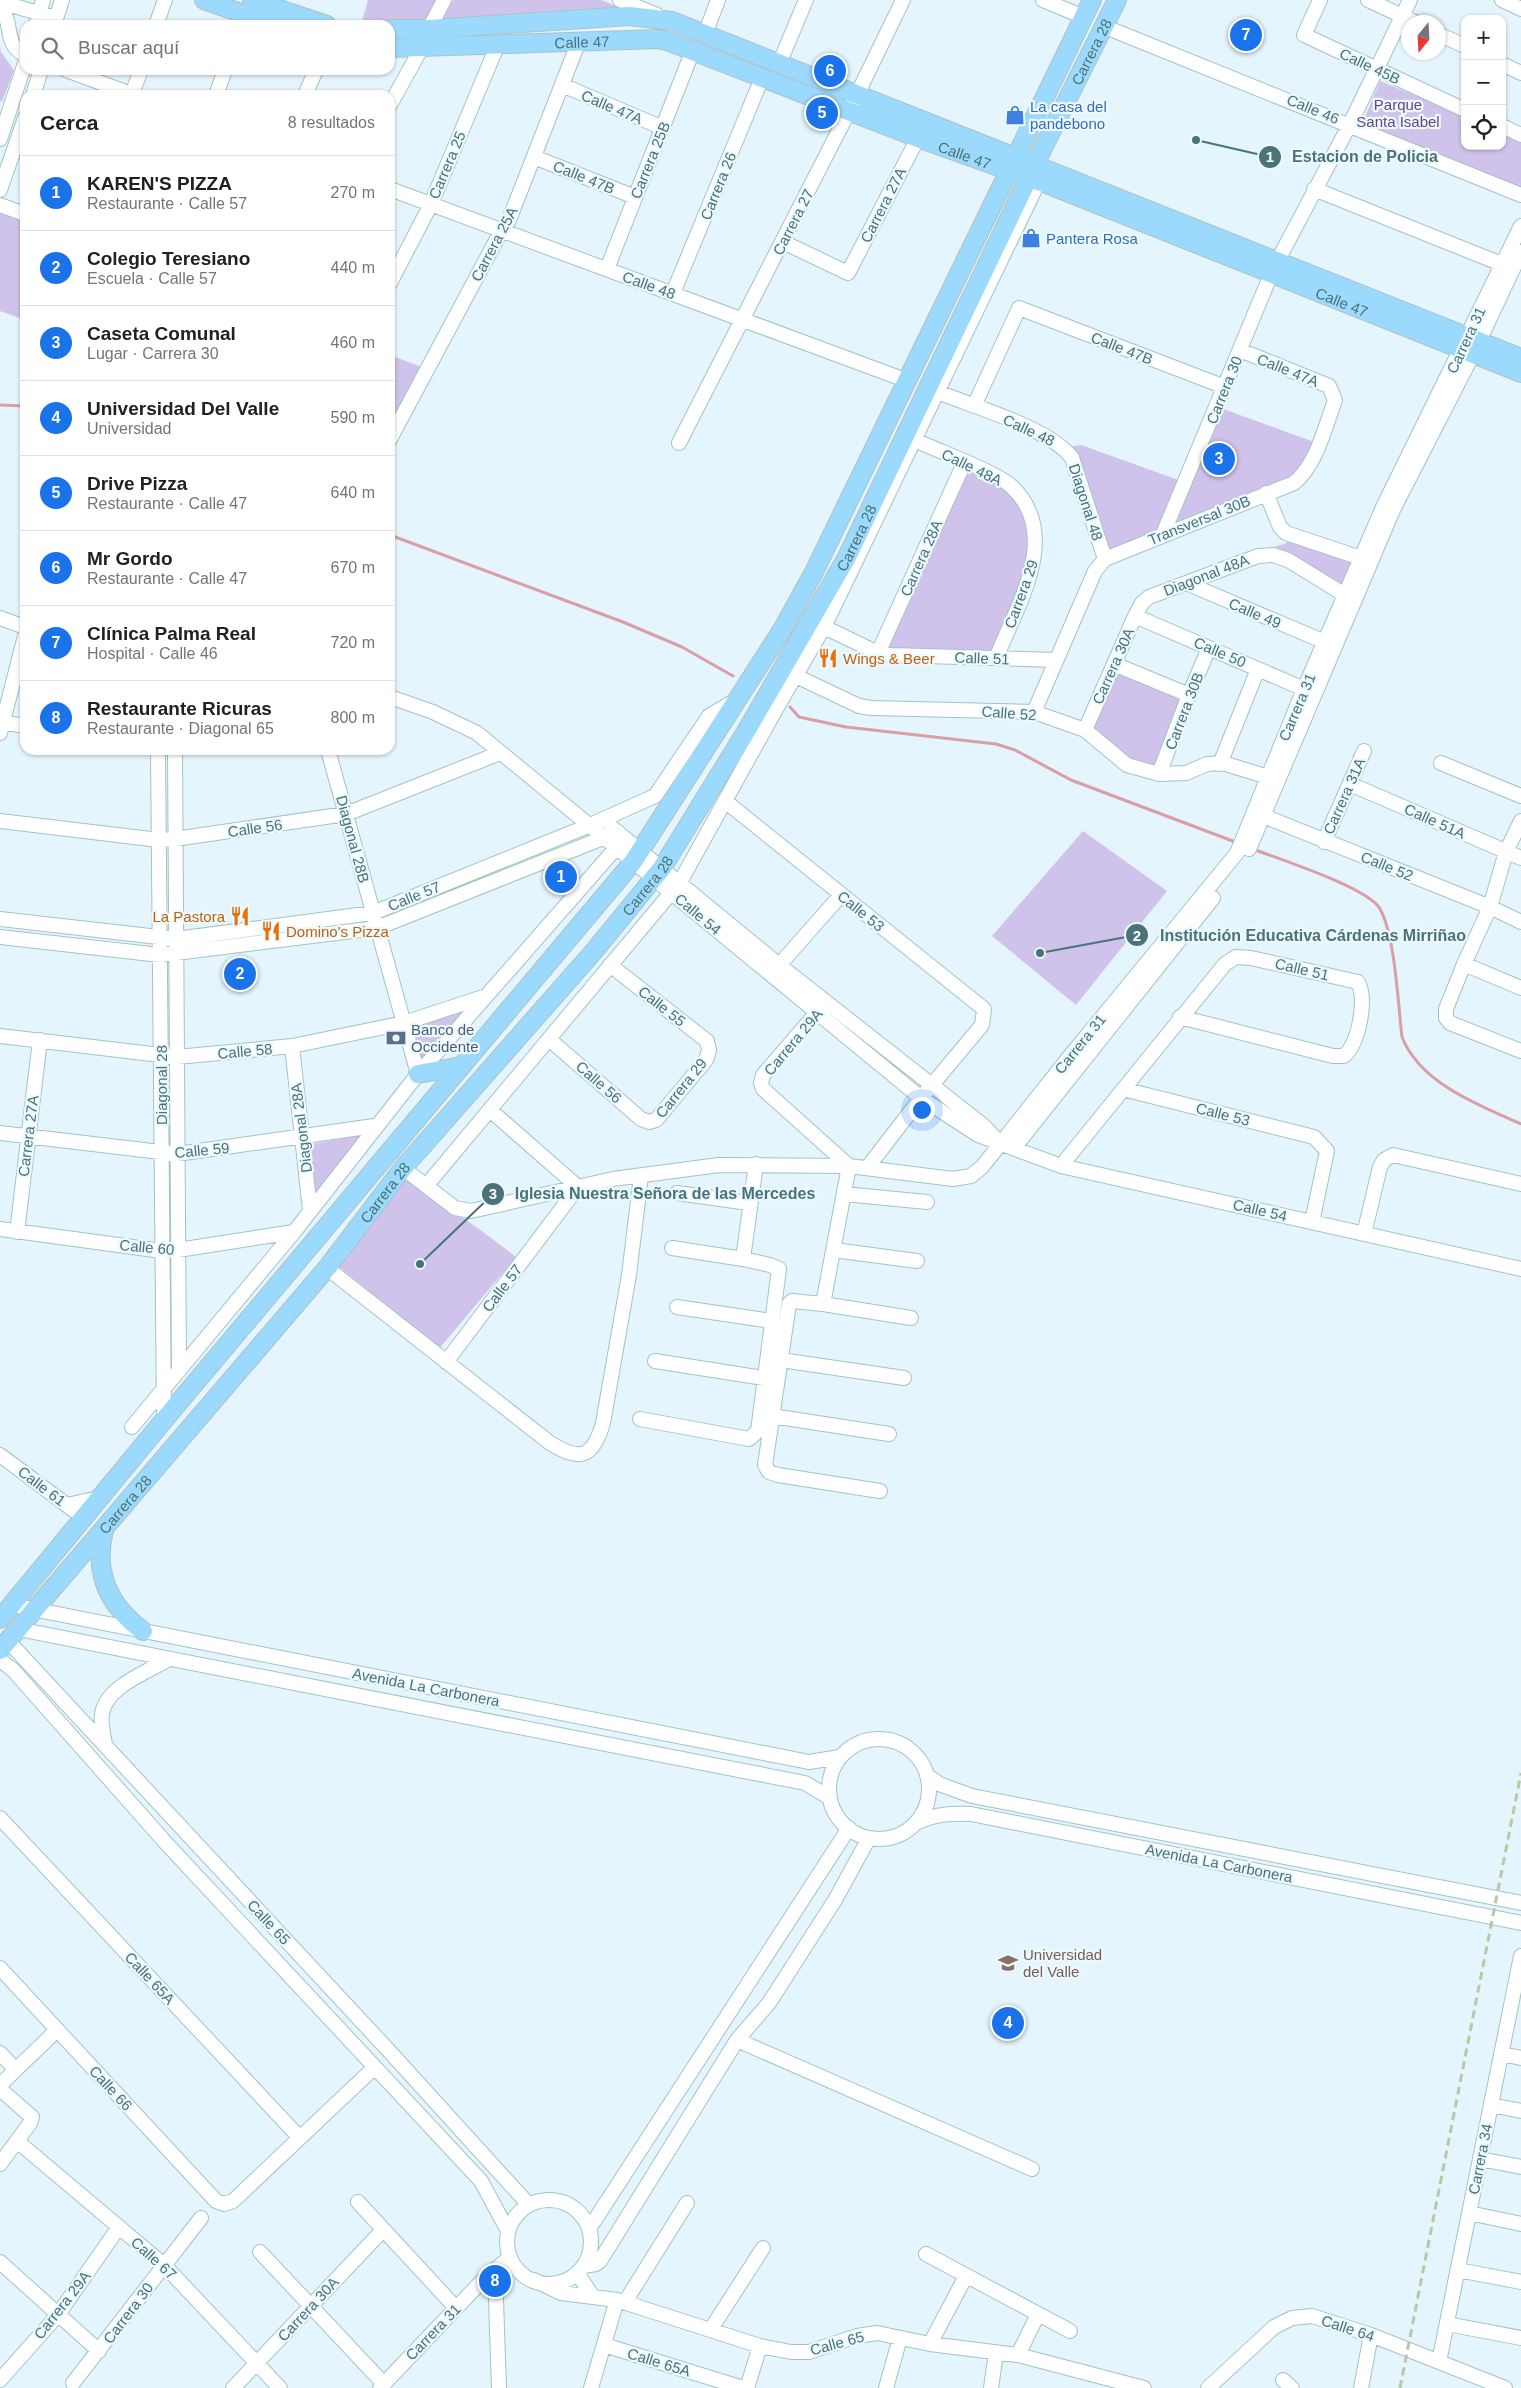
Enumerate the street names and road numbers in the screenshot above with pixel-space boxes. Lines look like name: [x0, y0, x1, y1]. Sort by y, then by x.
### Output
street label: Carrera 28: [1068, 16, 1115, 88]
street label: Calle 47: [554, 32, 610, 51]
street label: Calle 45B: [1337, 45, 1403, 87]
street label: Calle 47A: [579, 86, 645, 128]
street label: Calle 46: [1284, 91, 1342, 127]
street label: Carrera 25B: [627, 119, 673, 201]
street label: Carrera 25: [425, 129, 469, 201]
street label: Calle 47: [936, 137, 993, 172]
street label: Carrera 26: [697, 150, 739, 222]
street label: Calle 47B: [551, 157, 617, 197]
street label: Carrera 27A: [857, 165, 909, 245]
street label: Carrera 27: [769, 186, 817, 258]
street label: Carrera 25A: [467, 204, 521, 284]
street label: Calle 48: [620, 268, 678, 302]
street label: Calle 47: [1313, 284, 1371, 320]
street label: Carrera 31: [1443, 304, 1489, 376]
street label: Calle 47B: [1089, 328, 1155, 368]
street label: Calle 47A: [1255, 350, 1321, 390]
street label: Carrera 30: [1203, 354, 1245, 426]
street label: Calle 48: [1000, 411, 1058, 449]
street label: Calle 48A: [939, 445, 1005, 489]
street label: Diagonal 48: [1066, 461, 1106, 543]
street label: Transversal 30B: [1145, 492, 1253, 548]
street label: Carrera 28: [832, 502, 879, 574]
street label: Carrera 28A: [897, 517, 945, 599]
street label: Diagonal 48A: [1161, 551, 1251, 599]
street label: Carrera 29: [1001, 557, 1041, 631]
street label: Calle 49: [1226, 594, 1284, 632]
street label: Carrera 30A: [1089, 625, 1137, 707]
street label: Calle 50: [1191, 633, 1249, 671]
street label: Calle 51: [954, 649, 1010, 667]
street label: Carrera 30B: [1161, 670, 1207, 752]
street label: Carrera 31: [1275, 671, 1319, 743]
street label: Calle 52: [981, 703, 1037, 723]
street label: Carrera 31A: [1320, 755, 1368, 837]
street label: Diagonal 28B: [333, 793, 373, 885]
street label: Calle 51A: [1402, 800, 1468, 842]
street label: Calle 56: [227, 816, 283, 840]
street label: Calle 52: [1358, 848, 1416, 884]
street label: Carrera 28: [618, 852, 676, 919]
street label: Calle 57: [385, 878, 443, 914]
street label: Calle 53: [834, 887, 888, 935]
street label: Calle 54: [671, 890, 725, 938]
street label: Calle 51: [1273, 955, 1331, 983]
street label: Calle 55: [635, 982, 689, 1030]
street label: Carrera 29A: [760, 1005, 826, 1079]
street label: Carrera 31: [1051, 1011, 1109, 1077]
street label: Calle 58: [217, 1040, 273, 1062]
street label: Diagonal 28: [153, 1045, 170, 1125]
street label: Carrera 29: [652, 1055, 710, 1121]
street label: Calle 56: [573, 1058, 625, 1106]
street label: Diagonal 28A: [287, 1082, 315, 1174]
street label: Carrera 27A: [15, 1094, 41, 1178]
street label: Calle 53: [1194, 1099, 1252, 1129]
street label: Calle 59: [174, 1139, 230, 1161]
street label: Carrera 28: [356, 1158, 413, 1226]
street label: Calle 54: [1231, 1196, 1289, 1224]
street label: Calle 60: [119, 1236, 175, 1258]
street label: Calle 57: [479, 1261, 525, 1315]
street label: Calle 61: [15, 1463, 69, 1509]
street label: Carrera 28: [95, 1471, 155, 1537]
street label: Avenida La Carbonera: [351, 1664, 502, 1710]
street label: Avenida La Carbonera: [1144, 1840, 1295, 1886]
street label: Calle 65: [244, 1896, 294, 1948]
street label: Calle 65A: [122, 1948, 178, 2008]
street label: Calle 66: [86, 2062, 136, 2114]
street label: Carrera 34: [1465, 2122, 1495, 2196]
street label: Calle 67: [128, 2233, 180, 2283]
street label: Carrera 29A: [30, 2268, 94, 2342]
street label: Carrera 30A: [274, 2273, 342, 2345]
street label: Carrera 30: [100, 2279, 156, 2347]
street label: Carrera 31: [402, 2300, 464, 2364]
street label: Calle 64: [1319, 2311, 1377, 2345]
street label: Calle 65: [808, 2328, 866, 2358]
street label: Calle 65A: [625, 2344, 693, 2380]

